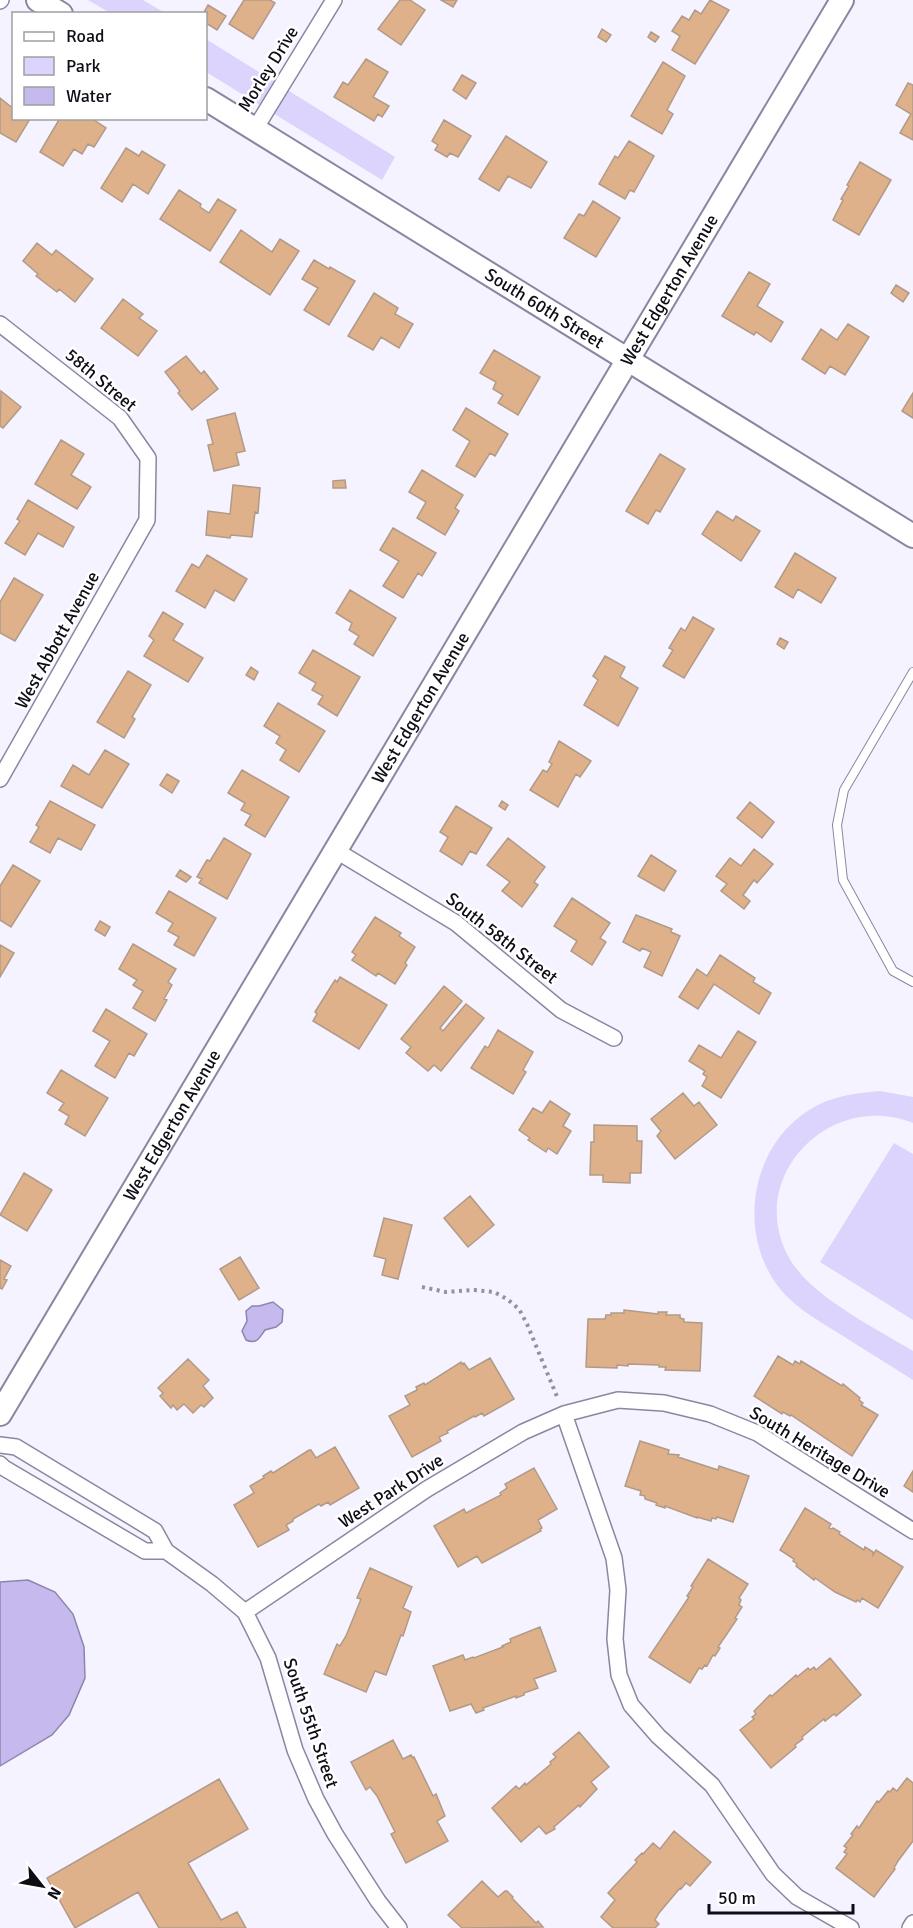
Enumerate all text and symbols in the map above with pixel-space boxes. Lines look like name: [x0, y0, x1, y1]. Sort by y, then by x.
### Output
legend: [12, 12, 207, 120]
street label: Morley Drive: [233, 22, 303, 116]
text: Road: [66, 25, 105, 47]
text: Park: [66, 55, 101, 77]
text: Water: [66, 85, 112, 107]
street label: West Edgerton Avenue: [616, 210, 723, 370]
street label: South 60th Street: [481, 263, 608, 353]
street label: 58th Street: [61, 344, 141, 416]
street label: West Abbott Avenue: [10, 567, 104, 713]
street label: West Edgerton Avenue: [367, 628, 474, 787]
street label: South 58th Street: [442, 888, 562, 988]
street label: West Edgerton Avenue: [118, 1046, 225, 1205]
street label: South Heritage Drive: [746, 1401, 894, 1503]
street label: West Park Drive: [334, 1449, 448, 1533]
street label: South 55th Street: [279, 1655, 343, 1791]
north arrow: [12, 1856, 72, 1916]
scale bar: [709, 1877, 853, 1915]
text: N: [43, 1883, 65, 1903]
text: 50 m: [718, 1887, 756, 1909]

